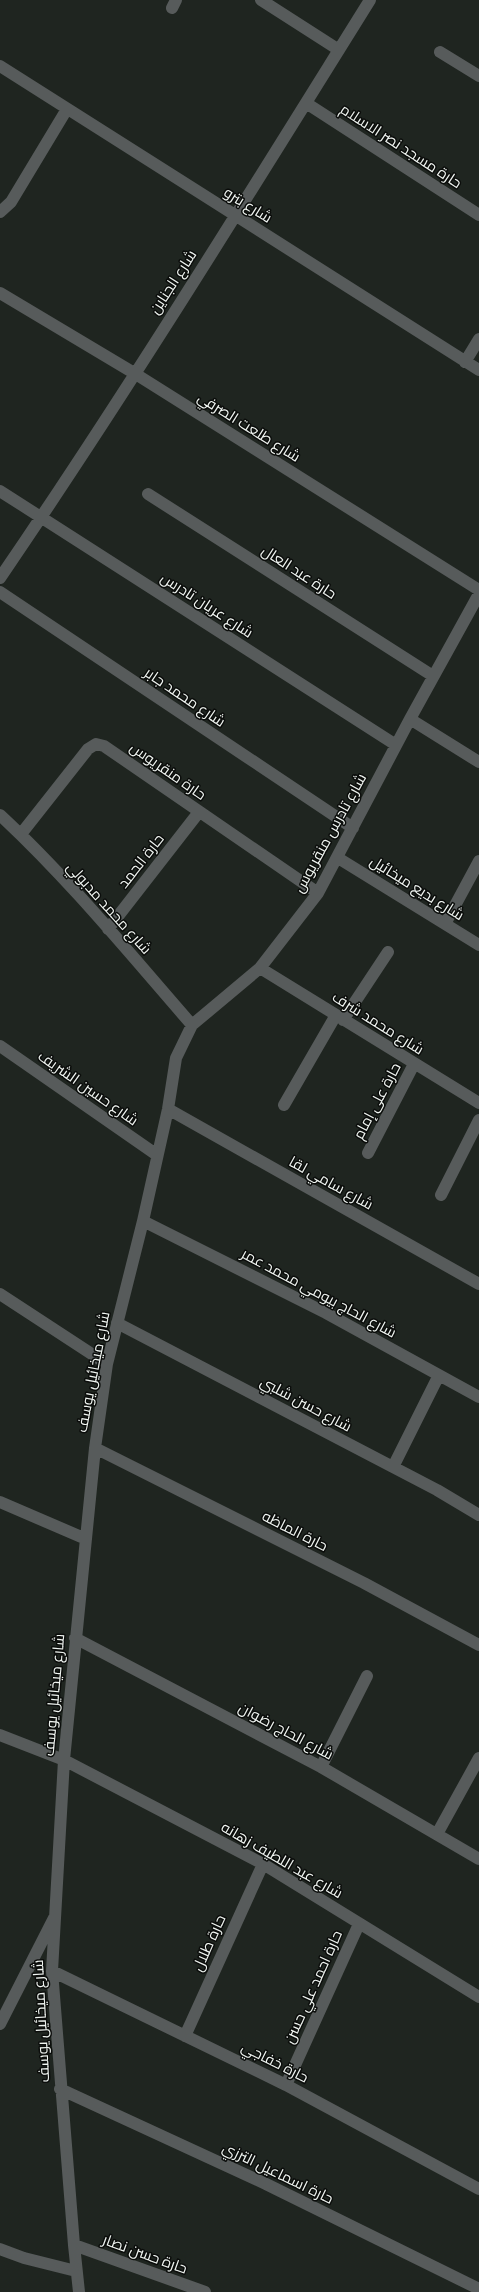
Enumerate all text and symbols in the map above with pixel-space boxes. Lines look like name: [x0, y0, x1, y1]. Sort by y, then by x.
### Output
street label: حارة مسجد نصر الاسلام: [336, 99, 466, 193]
street label: شارع بترو: [219, 182, 276, 229]
street label: شارع الجناين: [145, 246, 202, 319]
street label: شارع طلعت الصرفي: [193, 387, 304, 468]
street label: حارة عبد العال: [258, 540, 340, 603]
street label: شارع عريان تادرس: [156, 568, 257, 643]
street label: شارع محمد جابر: [139, 662, 229, 732]
street label: حارة منقريوس: [126, 737, 210, 805]
street label: شارع تادرس منقريوس: [289, 770, 372, 897]
street label: حارة الحمد: [113, 830, 168, 892]
street label: شارع بديع ميخائيل: [366, 851, 468, 926]
street label: شارع محمد مدبولي: [61, 857, 156, 960]
street label: شارع محمد شرف: [328, 987, 428, 1060]
street label: شارع حسين الشريف: [33, 1046, 142, 1131]
street label: حارة على إمام: [348, 1059, 406, 1143]
street label: شارع سامي لقا: [284, 1152, 377, 1216]
street label: شارع الحاج بيومي محمد عمر: [236, 1243, 400, 1344]
street label: شارع ميخائيل يوسف: [71, 1310, 116, 1434]
street label: شارع حسن شلبي: [256, 1371, 355, 1438]
street label: حارة الماظه: [259, 1506, 331, 1555]
street label: شارع ميخائيل يوسف: [39, 1633, 70, 1757]
street label: شارع الحاج رضوان: [234, 1698, 337, 1765]
street label: شارع عبد اللطيف زهانه: [217, 1817, 347, 1904]
street label: حارة طلال: [188, 1912, 229, 1974]
street label: حارة احمد علي حسن: [279, 1927, 349, 2048]
street label: شارع ميخائيل يوسف: [28, 1959, 55, 2083]
street label: حارة خفاجي: [237, 2037, 312, 2089]
street label: حارة اسماعيل الترزي: [218, 2137, 337, 2210]
street label: حارة حسن نصار: [99, 2229, 190, 2279]

